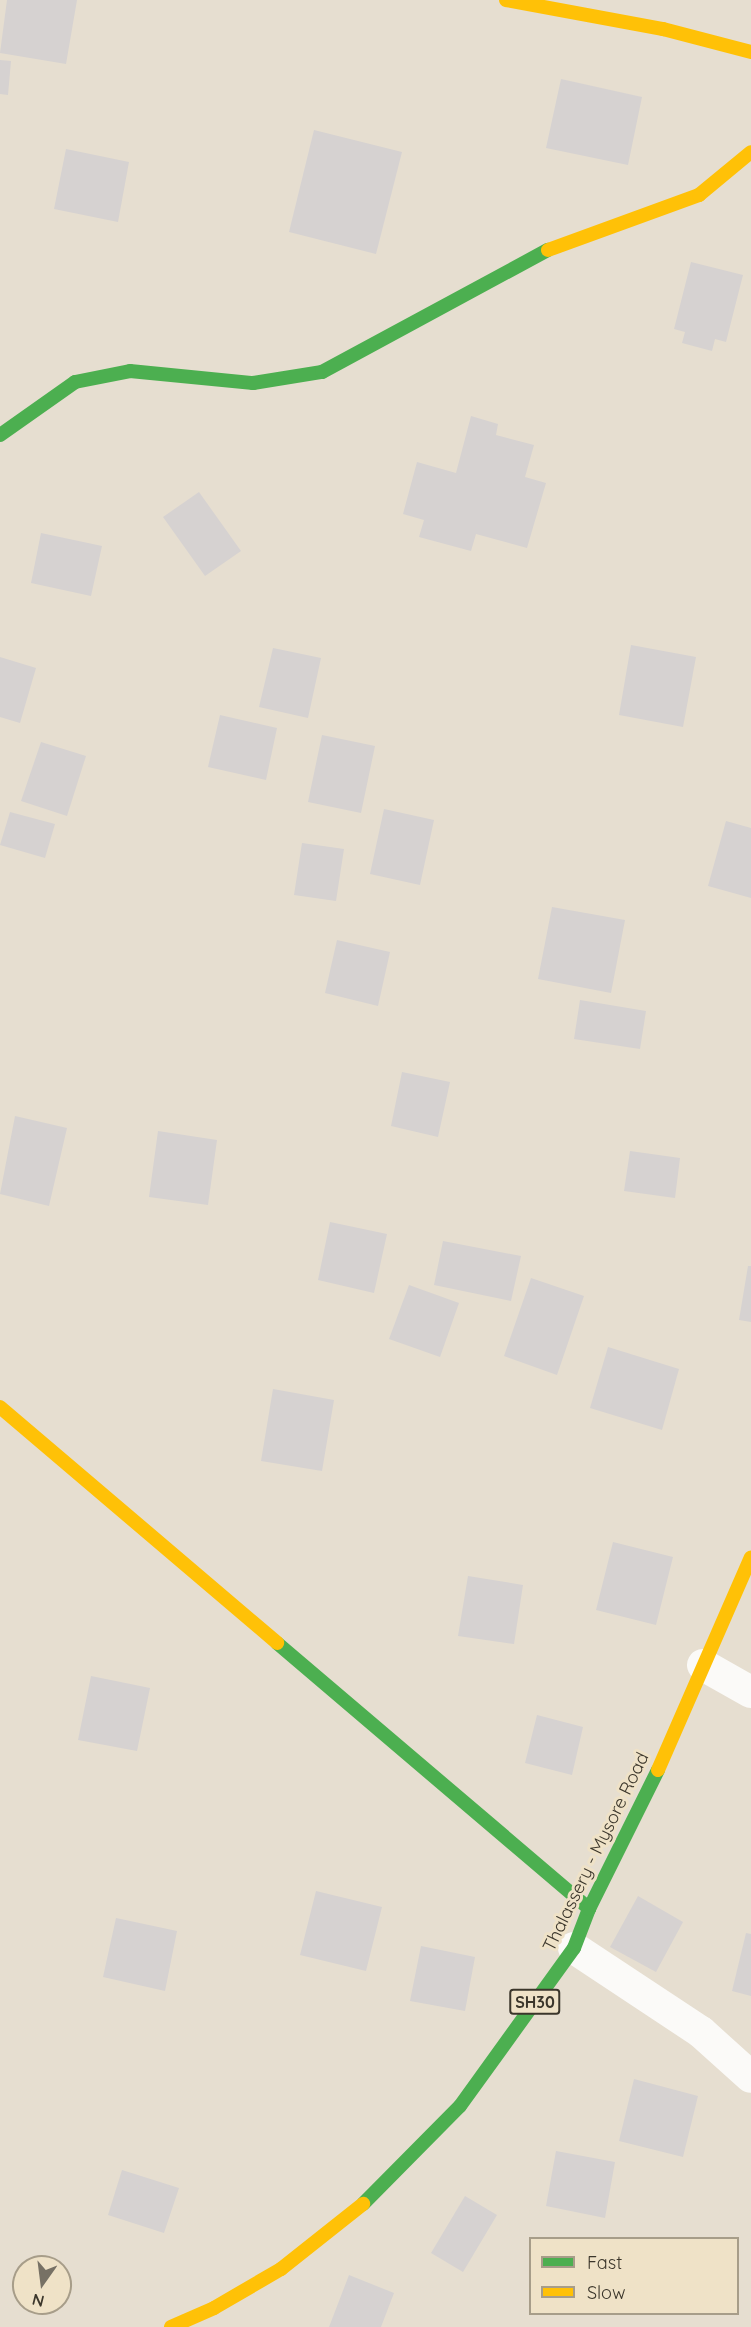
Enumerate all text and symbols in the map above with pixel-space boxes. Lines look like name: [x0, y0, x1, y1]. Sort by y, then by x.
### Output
street label: Thalassery - Mysore Road: [538, 1749, 654, 1955]
road number: SH30: [508, 1989, 562, 2015]
legend: [529, 2237, 739, 2315]
text: Fast: [587, 2251, 622, 2274]
north arrow: [12, 2255, 72, 2315]
text: Slow: [587, 2281, 625, 2304]
text: N: [30, 2289, 46, 2312]

